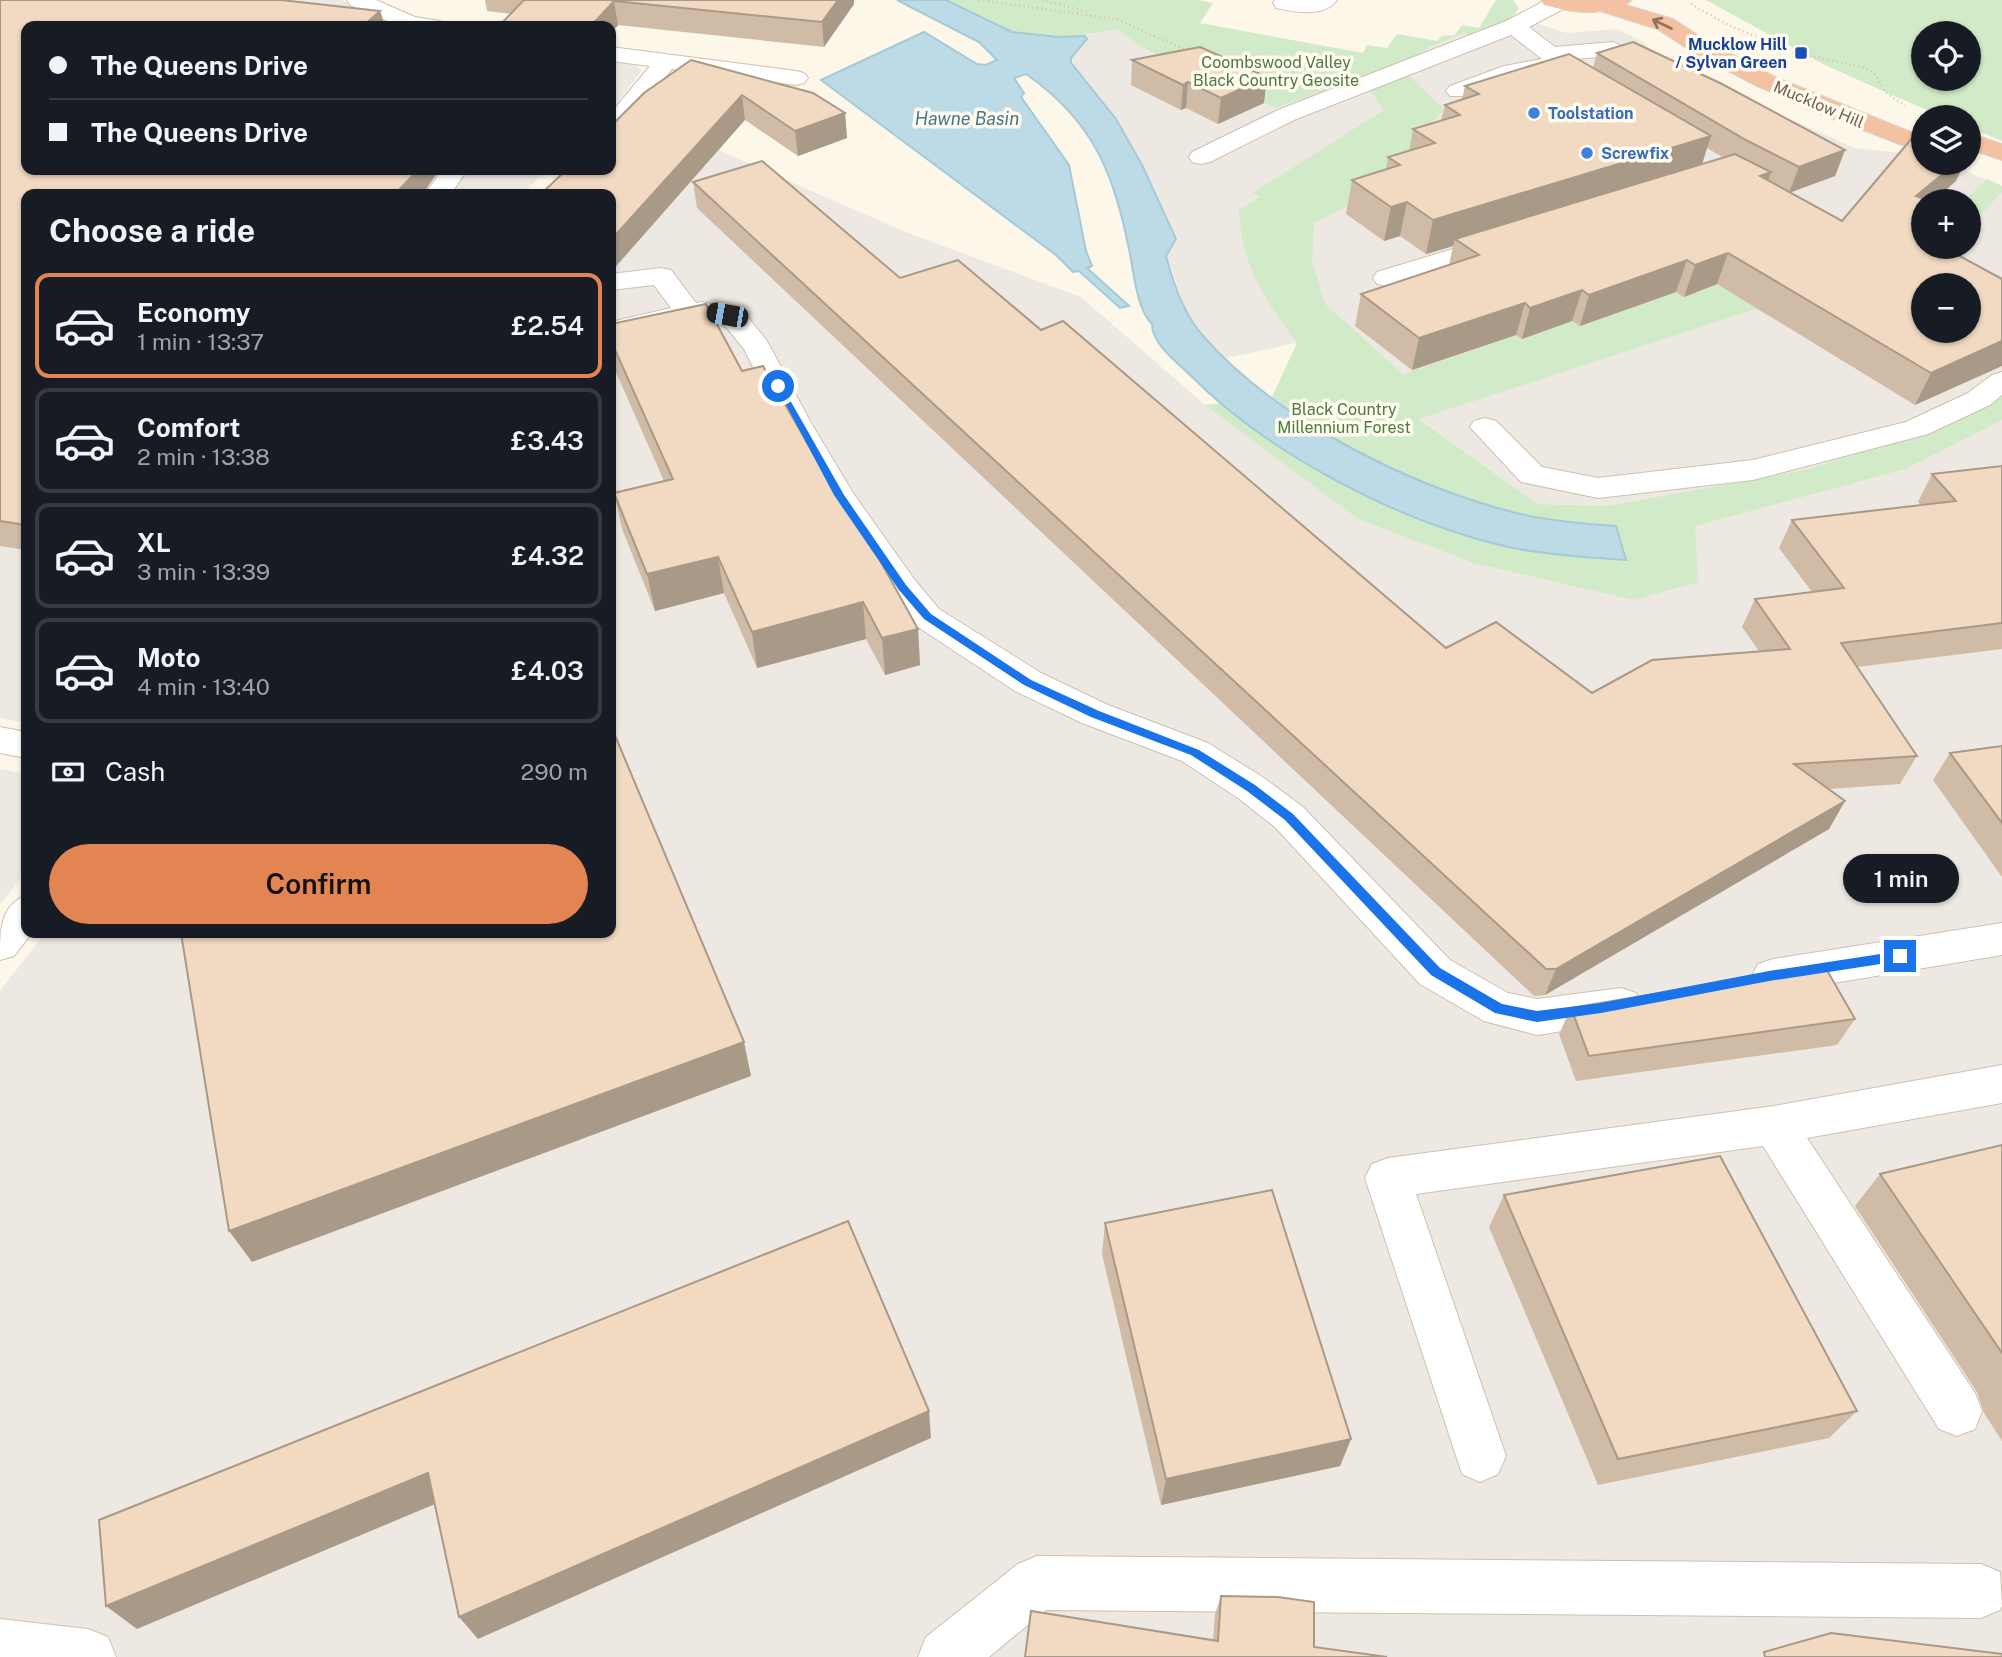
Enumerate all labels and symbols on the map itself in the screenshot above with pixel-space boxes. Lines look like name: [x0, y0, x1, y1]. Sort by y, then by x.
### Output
one-way arrow: [1652, 17, 1673, 31]
place label: Mucklow Hill / Sylvan Green: [1675, 35, 1787, 72]
marker: Mucklow Hill / Sylvan Green: [1793, 45, 1809, 61]
park label: Coombswood Valley Black Country Geosite: [1193, 53, 1359, 90]
street label: Mucklow Hill: [1771, 77, 1867, 132]
place label: Toolstation: [1548, 104, 1634, 123]
marker: Toolstation: [1526, 105, 1542, 121]
water label: Hawne Basin: [915, 108, 1019, 129]
place label: Screwfix: [1601, 144, 1670, 163]
marker: Screwfix: [1579, 145, 1595, 161]
car: [705, 301, 750, 329]
route start: [762, 370, 794, 402]
park label: Black Country Millennium Forest: [1277, 400, 1411, 437]
callout: 1 min: [1842, 855, 1958, 904]
route end: [1884, 940, 1916, 972]

